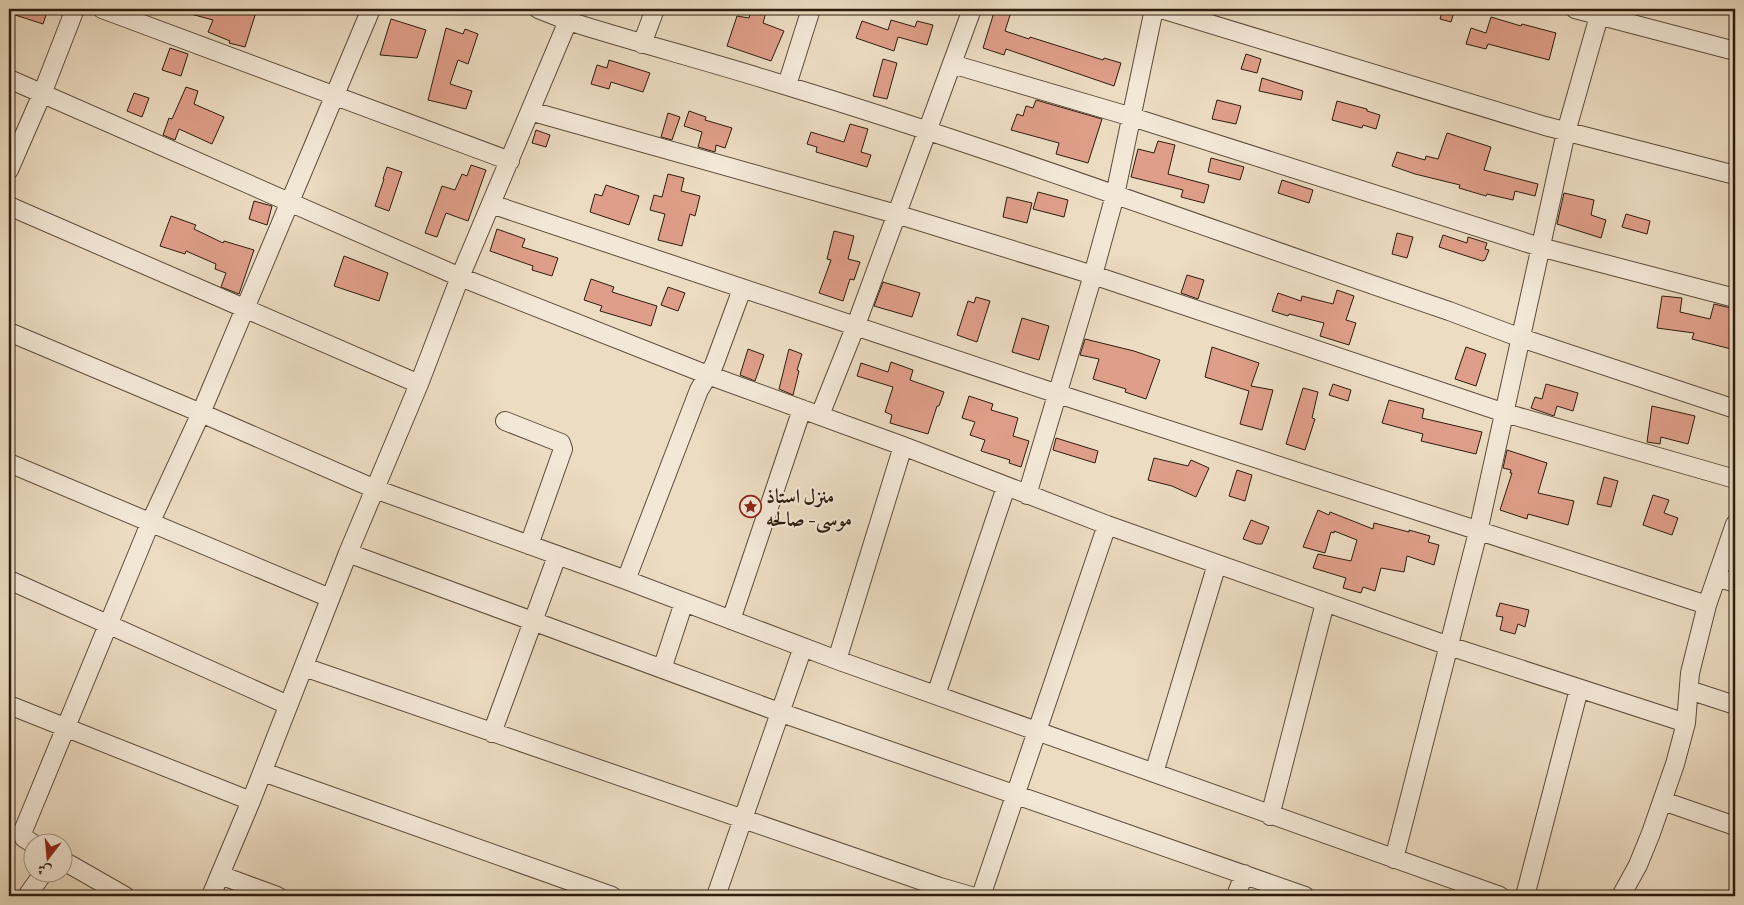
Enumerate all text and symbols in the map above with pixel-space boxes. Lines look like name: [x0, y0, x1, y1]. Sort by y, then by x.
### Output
place label: منزل استاذ موسى- صالحه: [766, 485, 852, 534]
place icon: منزل استاذ موسى- صالحه: [738, 495, 762, 519]
north arrow: [22, 832, 72, 882]
text: ش: [35, 859, 54, 880]

